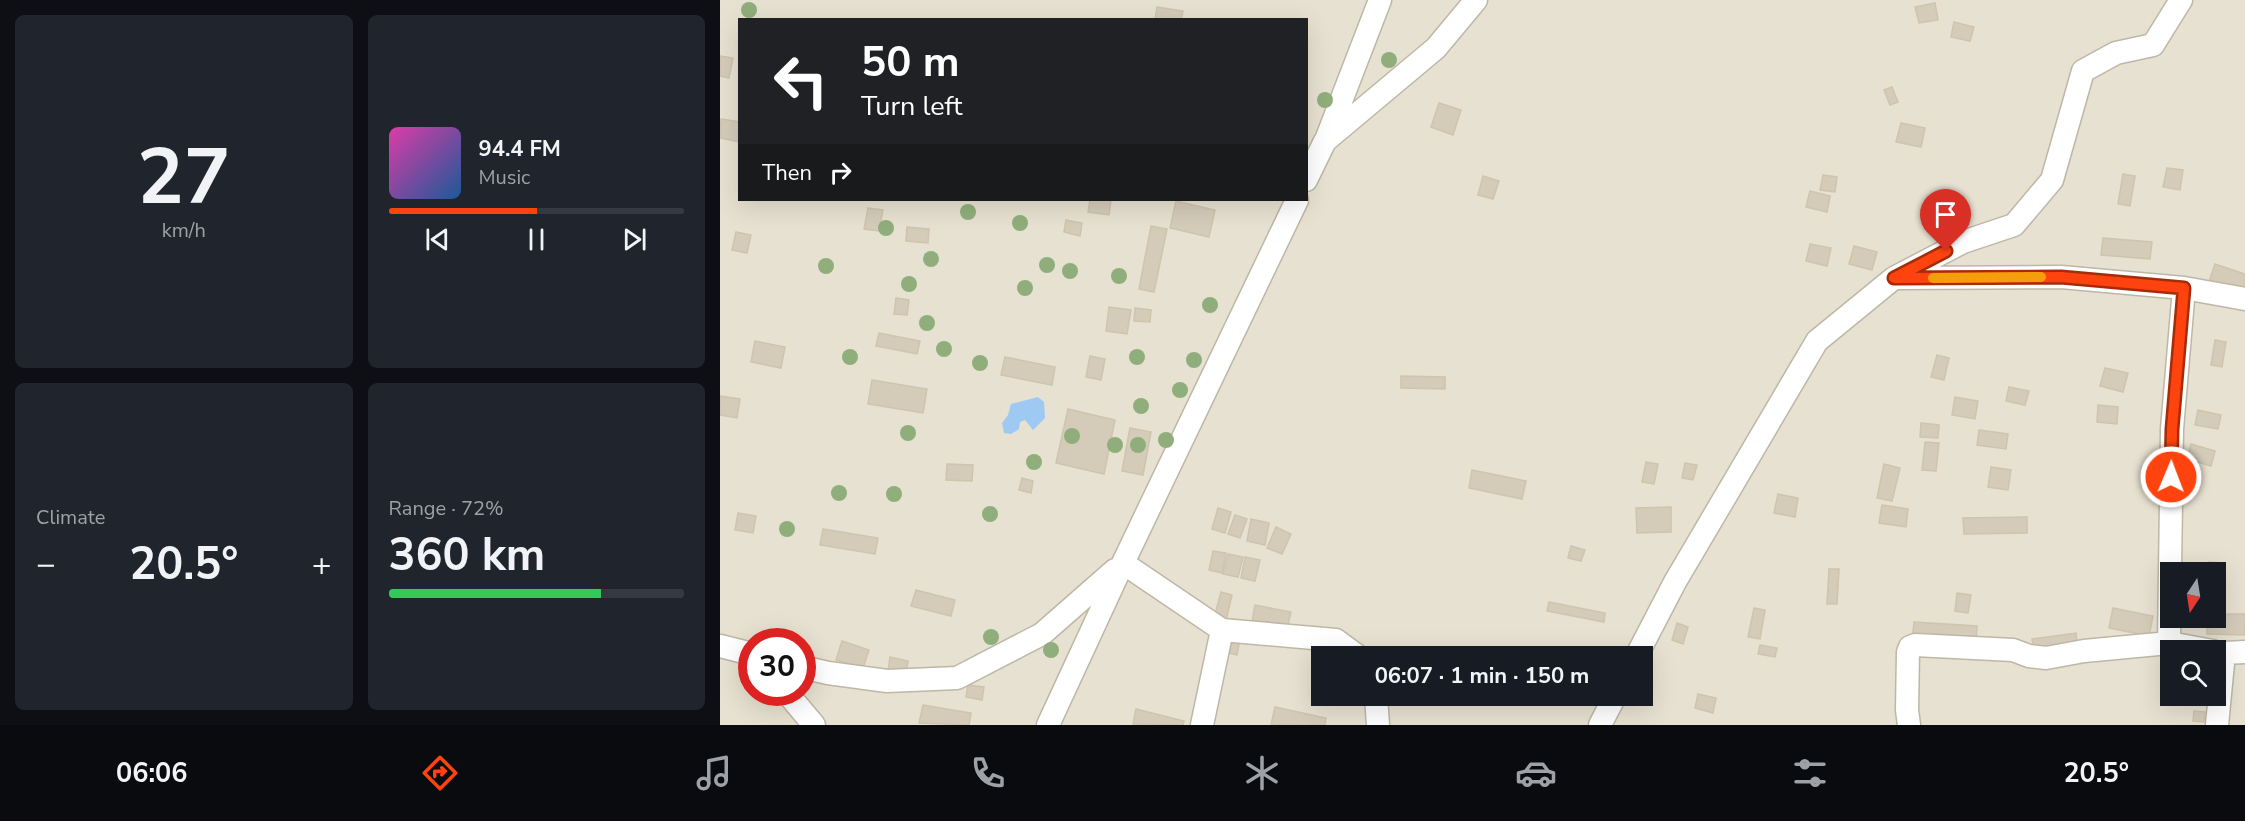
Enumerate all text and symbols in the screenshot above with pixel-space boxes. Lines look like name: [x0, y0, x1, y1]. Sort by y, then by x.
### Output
text: 50 m: [861, 34, 960, 91]
icon: left: [762, 42, 840, 120]
text: Turn left: [861, 88, 962, 125]
text: 27: [137, 124, 231, 231]
text: 94.4 FM: [479, 134, 561, 164]
icon: right: [824, 156, 857, 189]
text: Then: [762, 158, 812, 188]
text: Music: [479, 164, 530, 191]
pin: [1920, 189, 1971, 251]
icon: arrive: [1929, 198, 1962, 231]
text: km/h: [162, 217, 206, 244]
icon: previous: [421, 223, 454, 256]
icon: pause: [520, 223, 553, 256]
icon: next: [618, 223, 651, 256]
position arrow: [2139, 445, 2203, 509]
text: Range · 72%: [389, 495, 504, 522]
text: Climate: [36, 504, 105, 531]
text: 360 km: [389, 525, 545, 586]
text: 20.5°: [129, 534, 238, 595]
text: −: [36, 542, 56, 587]
text: +: [312, 542, 332, 587]
north arrow: [2160, 562, 2226, 628]
map controls: [2160, 562, 2226, 706]
speed limit sign: 30: [738, 628, 816, 706]
button: search: [2160, 640, 2226, 706]
text: 06:07 · 1 min · 150 m: [1375, 661, 1589, 691]
icon: directions: [419, 752, 461, 794]
icon: music: [693, 752, 735, 794]
icon: phone: [967, 752, 1009, 794]
icon: climate: [1241, 752, 1283, 794]
icon: car: [1515, 752, 1557, 794]
icon: filters: [1789, 752, 1831, 794]
text: 06:06: [116, 755, 187, 792]
text: 20.5°: [2063, 755, 2129, 792]

